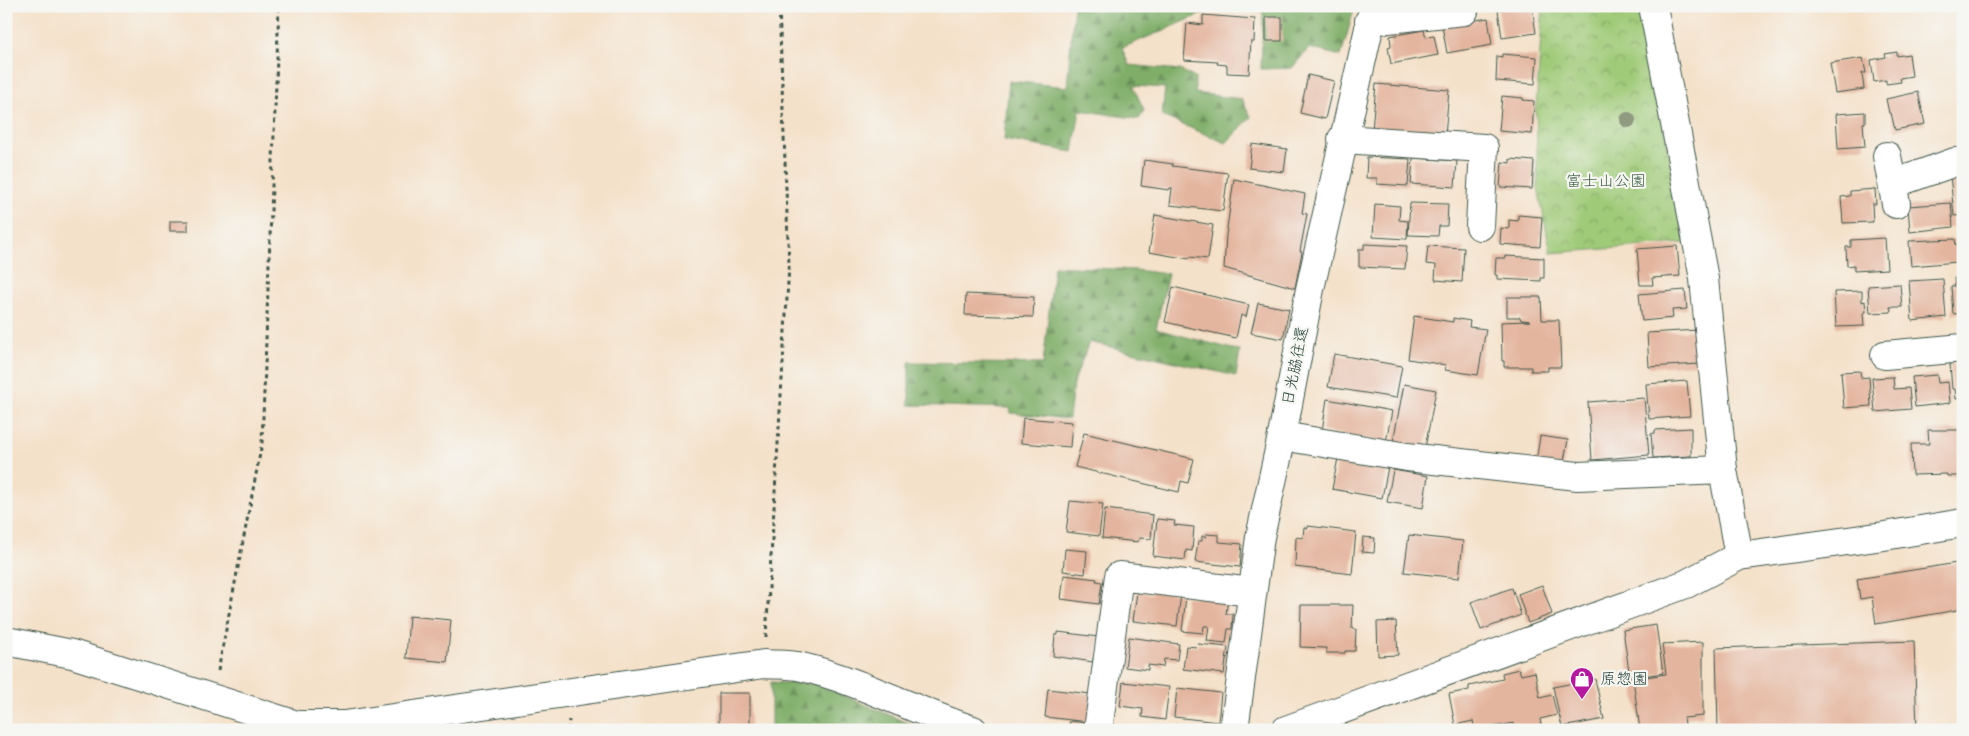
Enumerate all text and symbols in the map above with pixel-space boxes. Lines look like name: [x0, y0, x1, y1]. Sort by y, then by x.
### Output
park label: 富士山公園: [1566, 171, 1646, 191]
street label: 日光脇往還: [1278, 325, 1312, 407]
shop icon: 原惣園: [1569, 666, 1595, 700]
place label: 原惣園: [1600, 669, 1648, 689]

